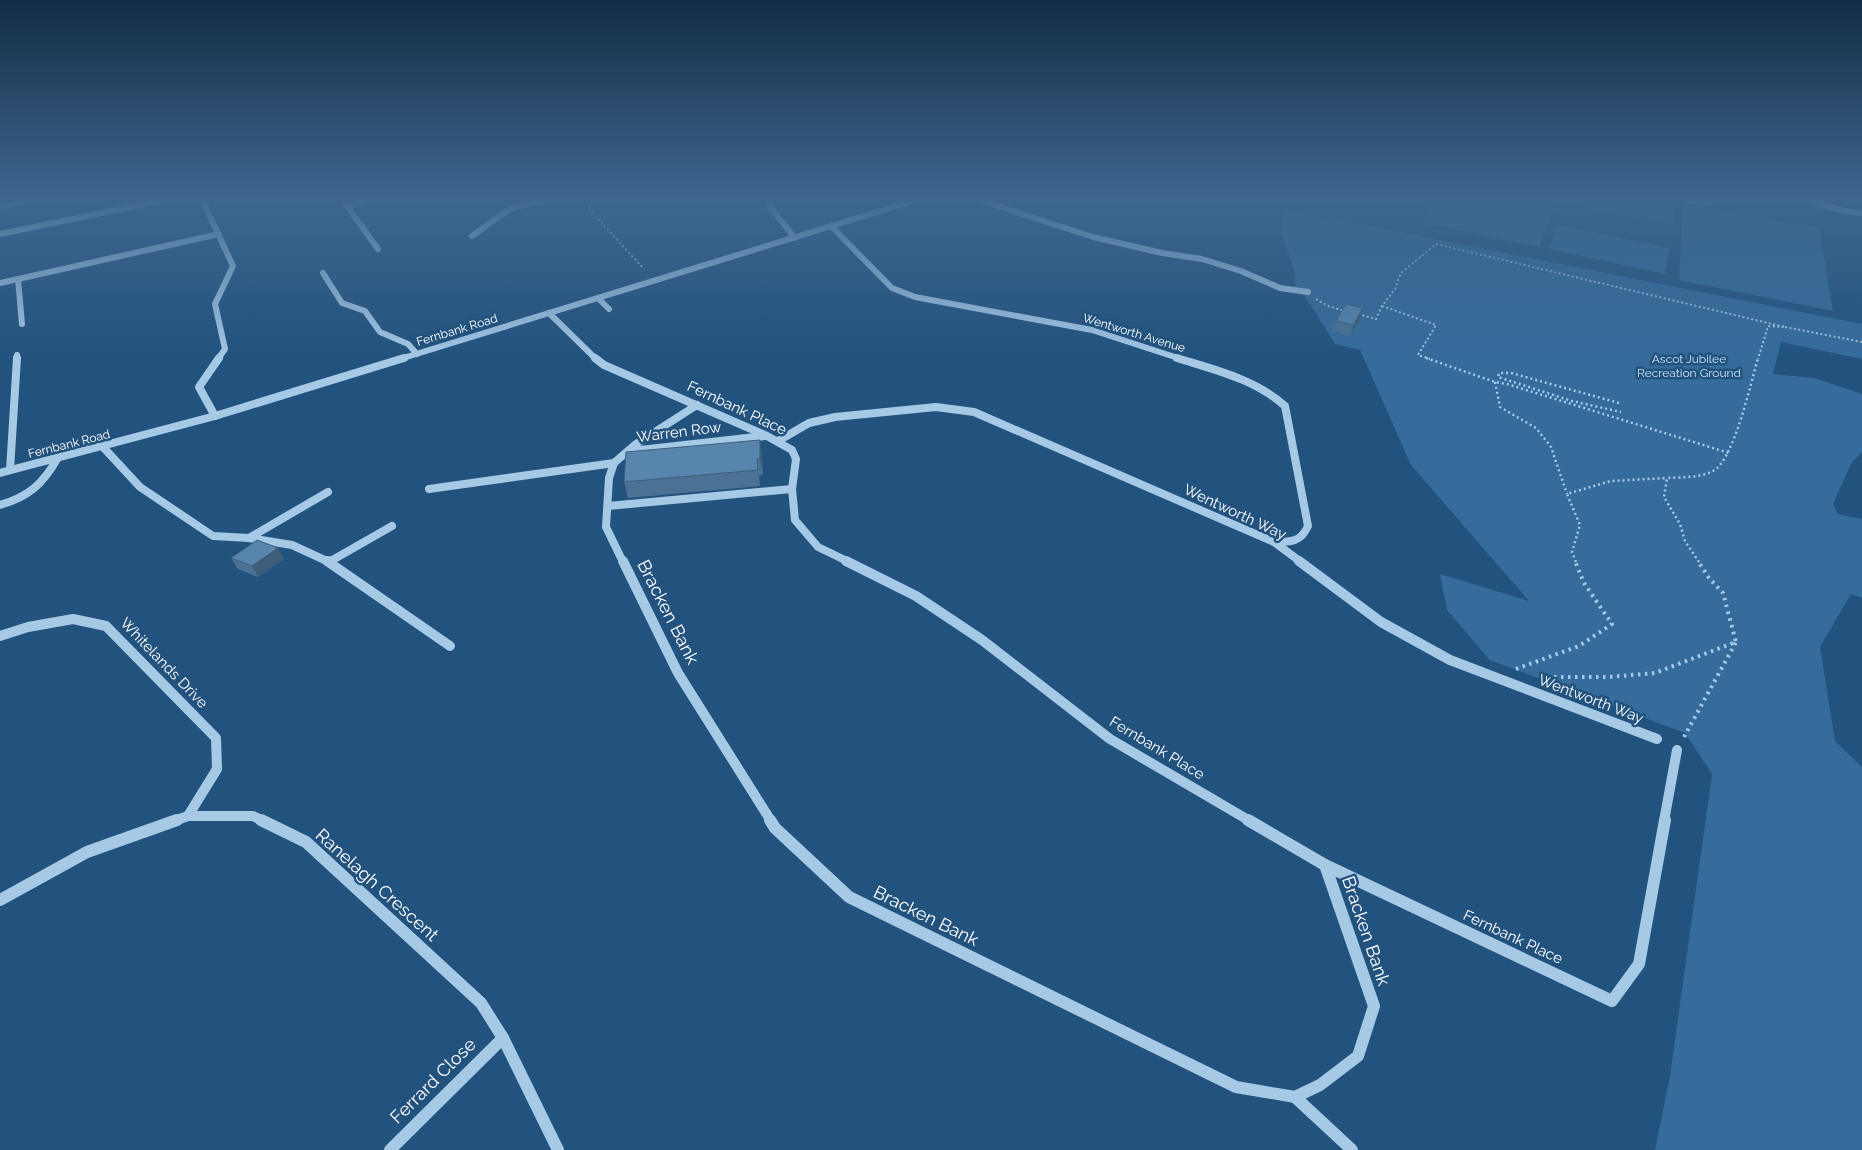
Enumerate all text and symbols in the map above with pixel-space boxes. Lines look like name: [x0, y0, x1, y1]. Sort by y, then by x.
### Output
street label: Fernbank Road: [415, 311, 499, 349]
street label: Wentworth Avenue: [1081, 311, 1187, 355]
park label: Ascot Jubilee Recreation Ground: [1637, 352, 1741, 380]
street label: Fernbank Place: [684, 377, 790, 439]
street label: Warren Row: [636, 418, 722, 446]
street label: Fernbank Road: [27, 427, 111, 461]
street label: Wentworth Way: [1181, 480, 1289, 544]
street label: Bracken Bank: [633, 556, 704, 668]
street label: Whitelands Drive: [116, 614, 212, 712]
street label: Wentworth Way: [1536, 671, 1646, 727]
street label: Fernbank Place: [1106, 713, 1208, 784]
street label: Ranelagh Crescent: [312, 824, 443, 945]
street label: Bracken Bank: [1338, 873, 1395, 989]
street label: Bracken Bank: [870, 881, 983, 950]
street label: Fernbank Place: [1460, 906, 1566, 968]
street label: Ferrard Close: [386, 1033, 480, 1128]

